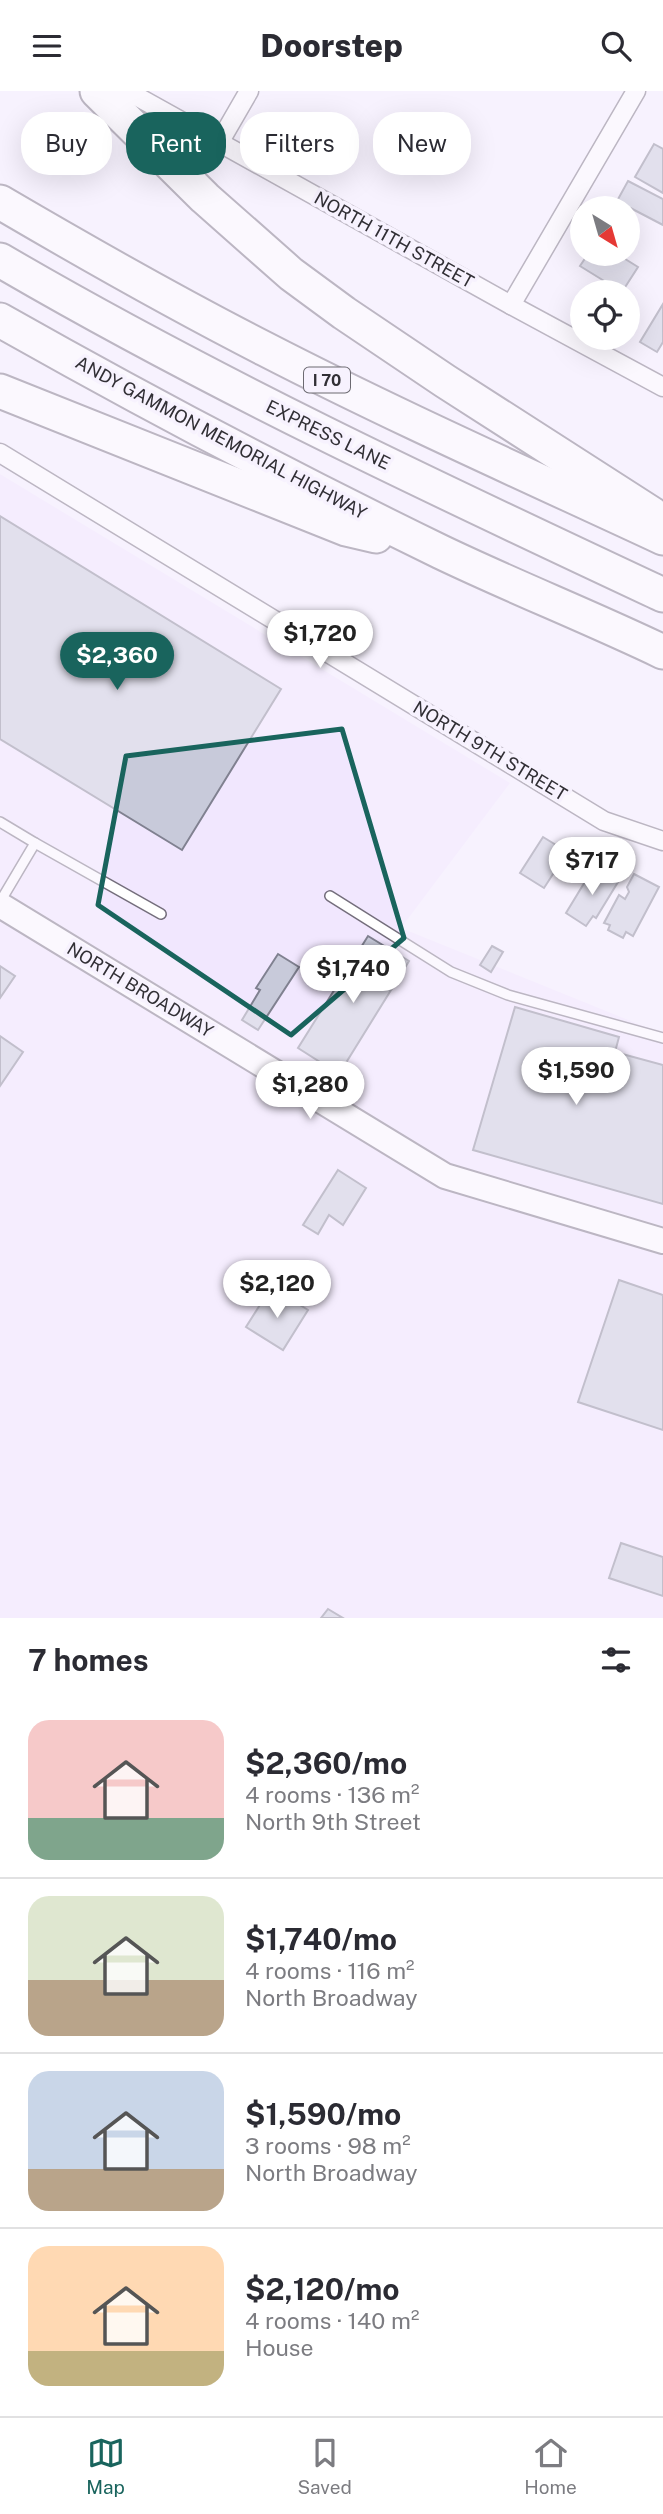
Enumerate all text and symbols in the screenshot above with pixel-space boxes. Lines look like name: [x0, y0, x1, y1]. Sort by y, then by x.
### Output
icon: menu: [28, 27, 66, 65]
text: Doorstep: [260, 27, 403, 64]
icon: search: [597, 27, 635, 65]
chip: Buy: [21, 112, 112, 175]
chip: Rent: [126, 112, 226, 175]
chip: Filters: [240, 112, 359, 175]
chip: New: [373, 112, 471, 175]
street label: NORTH 11TH STREET: [311, 187, 478, 292]
north arrow: [570, 196, 640, 266]
map controls: [570, 196, 640, 350]
button: locate: [570, 280, 640, 350]
street label: ANDY GAMMON MEMORIAL HIGHWAY: [72, 352, 370, 524]
road number: I 70: [304, 367, 350, 393]
street label: EXPRESS LANE: [263, 395, 394, 474]
pin: $1,720: [263, 611, 377, 670]
text: $1,720: [283, 619, 357, 646]
pin: $2,360: [60, 633, 174, 692]
text: $2,360: [76, 641, 158, 668]
street label: NORTH 9TH STREET: [410, 696, 571, 805]
pin: $717: [551, 837, 633, 897]
text: $717: [565, 846, 619, 873]
street label: NORTH BROADWAY: [63, 938, 217, 1042]
pin: $1,740: [296, 946, 410, 1005]
text: $1,740: [316, 954, 390, 981]
pin: $1,590: [519, 1047, 633, 1107]
text: $1,590: [537, 1056, 615, 1083]
pin: $1,280: [253, 1061, 367, 1121]
text: $1,280: [271, 1070, 349, 1097]
pin: $2,120: [220, 1261, 334, 1320]
text: $2,120: [239, 1269, 315, 1296]
icon: filters: [597, 1641, 635, 1679]
text: 7 homes: [28, 1642, 149, 1678]
text: $2,360/mo: [245, 1745, 407, 1781]
icon: home: [84, 1748, 168, 1832]
text: 4 rooms · 136 m²: [245, 1781, 419, 1808]
text: North 9th Street: [245, 1808, 421, 1835]
text: $1,740/mo: [245, 1921, 397, 1957]
icon: home: [84, 1924, 168, 2008]
text: 4 rooms · 116 m²: [245, 1957, 414, 1984]
text: North Broadway: [245, 1984, 417, 2011]
text: $1,590/mo: [245, 2096, 401, 2132]
icon: home: [84, 2099, 168, 2183]
text: 3 rooms · 98 m²: [245, 2132, 411, 2159]
text: North Broadway: [245, 2159, 417, 2186]
text: $2,120/mo: [245, 2271, 400, 2307]
icon: home: [84, 2274, 168, 2358]
text: 4 rooms · 140 m²: [245, 2307, 419, 2334]
text: House: [245, 2334, 313, 2361]
tab: Map: [86, 2434, 125, 2498]
tab: Saved: [297, 2434, 352, 2498]
tab: Home: [524, 2434, 577, 2498]

